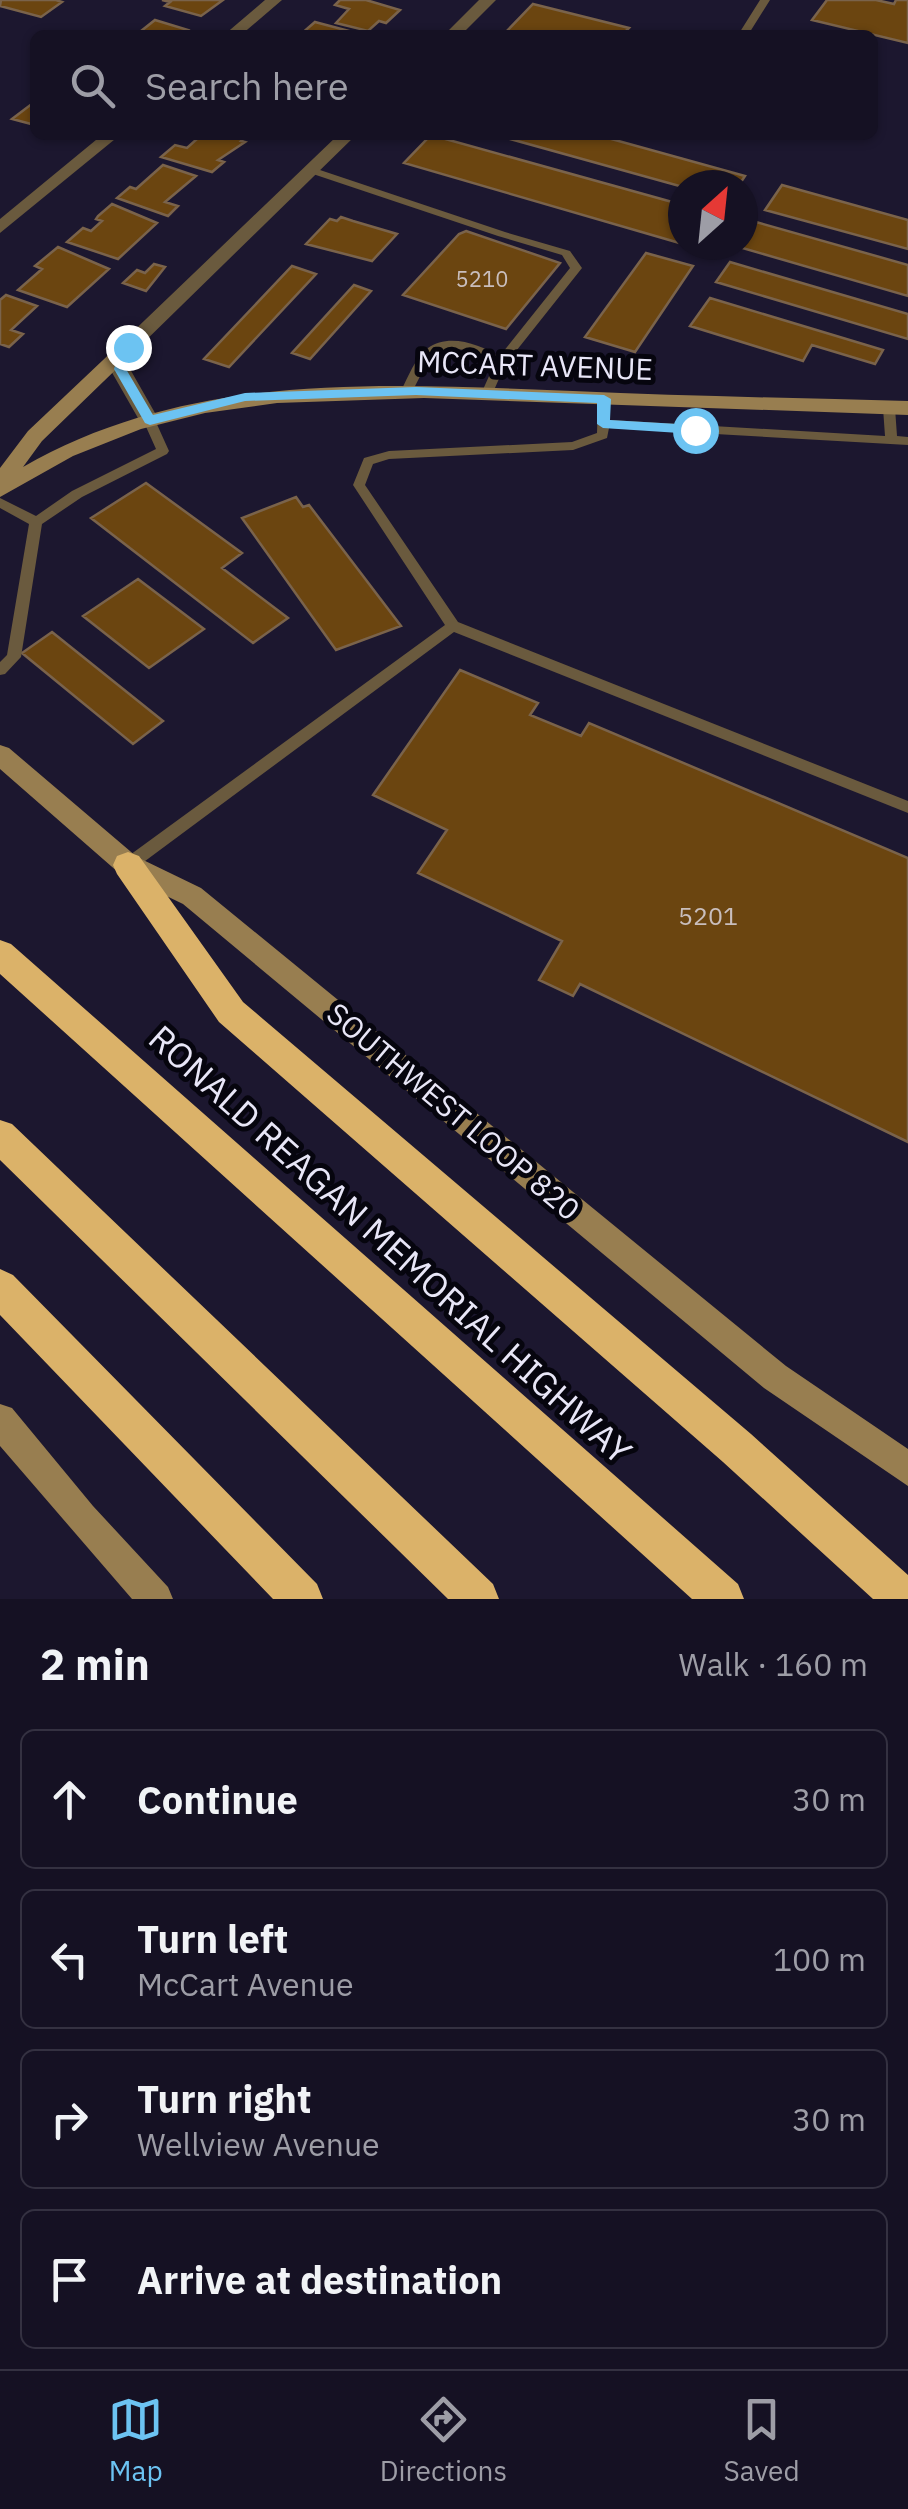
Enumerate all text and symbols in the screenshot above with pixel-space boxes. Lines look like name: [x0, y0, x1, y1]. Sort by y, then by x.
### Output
search box: [30, 30, 878, 140]
icon: search: [65, 58, 120, 113]
text: Search here: [145, 61, 349, 110]
north arrow: [668, 170, 758, 260]
house number: 5210: [456, 264, 508, 293]
route end: [106, 325, 152, 371]
street label: MCCART AVENUE: [416, 341, 654, 388]
route start: [673, 408, 719, 454]
house number: 5201: [678, 899, 738, 932]
street label: SOUTHWEST LOOP 820: [319, 993, 589, 1228]
street label: RONALD REAGAN MEMORIAL HIGHWAY: [139, 1015, 642, 1474]
text: 2 min: [40, 1637, 150, 1692]
text: Walk · 160 m: [679, 1643, 868, 1685]
icon: ahead: [42, 1772, 97, 1827]
text: Continue: [137, 1775, 298, 1824]
text: 30 m: [792, 1778, 866, 1820]
text: Turn left: [137, 1914, 288, 1963]
icon: left: [42, 1932, 97, 1987]
text: 100 m: [773, 1938, 866, 1980]
text: McCart Avenue: [137, 1963, 354, 2005]
text: Turn right: [137, 2074, 312, 2123]
icon: right: [42, 2092, 97, 2147]
text: 30 m: [792, 2098, 866, 2140]
text: Wellview Avenue: [137, 2123, 380, 2165]
icon: arrive: [42, 2252, 97, 2307]
text: Arrive at destination: [137, 2255, 502, 2304]
tab: Map: [108, 2392, 163, 2489]
tab: Directions: [380, 2392, 507, 2489]
tab: Saved: [724, 2392, 800, 2489]

